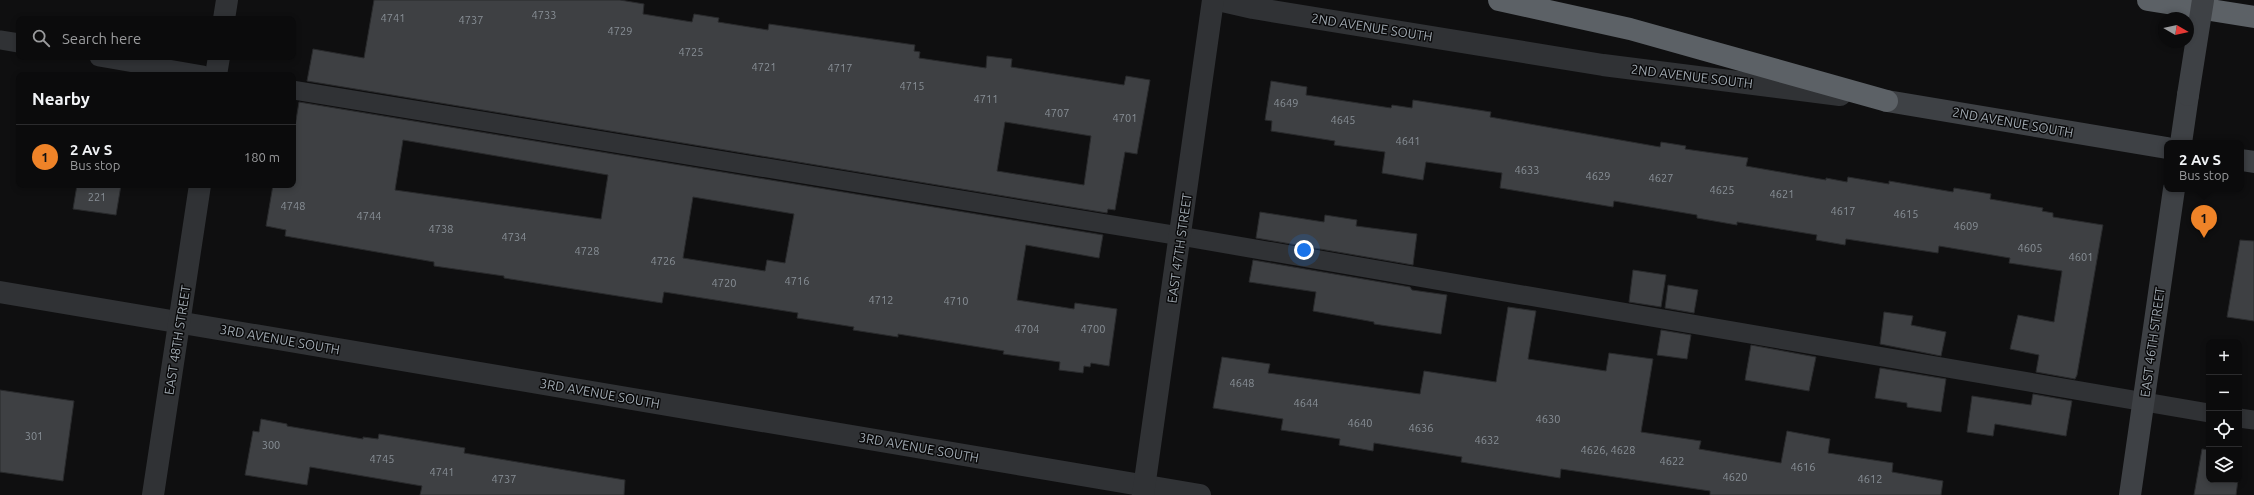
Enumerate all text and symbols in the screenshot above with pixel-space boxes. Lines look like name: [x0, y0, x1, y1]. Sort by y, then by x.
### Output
house number: 4733: [532, 9, 556, 21]
street label: 2ND AVENUE SOUTH: [1310, 10, 1434, 44]
house number: 4741: [381, 12, 405, 24]
north arrow: [2158, 12, 2194, 48]
house number: 4737: [459, 14, 483, 26]
search box: [16, 16, 296, 60]
house number: 4729: [608, 25, 632, 37]
icon: search: [30, 27, 52, 49]
text: Search here: [62, 30, 141, 47]
house number: 4725: [679, 46, 703, 58]
house number: 4721: [752, 61, 776, 73]
house number: 4717: [828, 62, 852, 74]
street label: 2ND AVENUE SOUTH: [1630, 62, 1754, 90]
house number: 4715: [900, 80, 924, 92]
text: Nearby: [32, 89, 90, 108]
house number: 4711: [974, 93, 998, 105]
house number: 4649: [1274, 97, 1298, 109]
street label: 2ND AVENUE SOUTH: [1951, 104, 2075, 140]
house number: 4707: [1045, 107, 1069, 119]
house number: 4701: [1113, 112, 1137, 124]
house number: 4645: [1331, 114, 1355, 126]
house number: 4641: [1396, 135, 1420, 147]
popup: [2164, 140, 2244, 192]
text: 2 Av S: [70, 141, 112, 158]
text: 1: [41, 150, 49, 164]
text: 180 m: [244, 150, 280, 164]
text: 2 Av S: [2179, 151, 2221, 168]
text: Bus stop: [70, 158, 120, 172]
house number: 4633: [1515, 164, 1539, 176]
text: Bus stop: [2179, 168, 2229, 182]
house number: 4629: [1586, 170, 1610, 182]
house number: 4627: [1649, 172, 1673, 184]
house number: 4625: [1710, 184, 1734, 196]
house number: 4621: [1770, 188, 1794, 200]
house number: 221: [88, 191, 106, 203]
street label: EAST 47TH STREET: [1164, 192, 1194, 304]
house number: 4748: [281, 200, 305, 212]
house number: 4617: [1831, 205, 1855, 217]
pin: 1: [2191, 205, 2217, 238]
house number: 4615: [1894, 208, 1918, 220]
house number: 4744: [357, 210, 381, 222]
house number: 4609: [1954, 220, 1978, 232]
house number: 4738: [429, 223, 453, 235]
house number: 4734: [502, 231, 526, 243]
your location: [1294, 240, 1314, 260]
house number: 4605: [2018, 242, 2042, 254]
house number: 4728: [575, 245, 599, 257]
house number: 4601: [2069, 251, 2093, 263]
house number: 4726: [651, 255, 675, 267]
house number: 4716: [785, 275, 809, 287]
house number: 4720: [712, 277, 736, 289]
street label: EAST 48TH STREET: [161, 284, 193, 396]
street label: EAST 46TH STREET: [2137, 286, 2167, 398]
house number: 4712: [869, 294, 893, 306]
house number: 4710: [944, 295, 968, 307]
street label: 3RD AVENUE SOUTH: [219, 322, 341, 356]
house number: 4704: [1015, 323, 1039, 335]
house number: 4700: [1081, 323, 1105, 335]
map controls: [2206, 339, 2242, 483]
button: +: [2206, 339, 2242, 375]
button: −: [2206, 375, 2242, 411]
street label: 3RD AVENUE SOUTH: [539, 376, 661, 410]
house number: 4648: [1230, 377, 1254, 389]
house number: 4644: [1294, 397, 1318, 409]
button: locate: [2206, 411, 2242, 447]
house number: 4630: [1536, 413, 1560, 425]
house number: 4640: [1348, 417, 1372, 429]
house number: 4636: [1409, 422, 1433, 434]
house number: 301: [25, 430, 43, 442]
street label: 3RD AVENUE SOUTH: [858, 430, 980, 464]
house number: 4632: [1475, 434, 1499, 446]
house number: 300: [262, 439, 280, 451]
house number: 4626, 4628: [1581, 444, 1635, 456]
button: layers: [2206, 447, 2242, 483]
house number: 4745: [370, 453, 394, 465]
house number: 4622: [1660, 455, 1684, 467]
house number: 4616: [1791, 461, 1815, 473]
house number: 4741: [430, 466, 454, 478]
house number: 4620: [1723, 471, 1747, 483]
house number: 4737: [492, 473, 516, 485]
house number: 4612: [1858, 473, 1882, 485]

